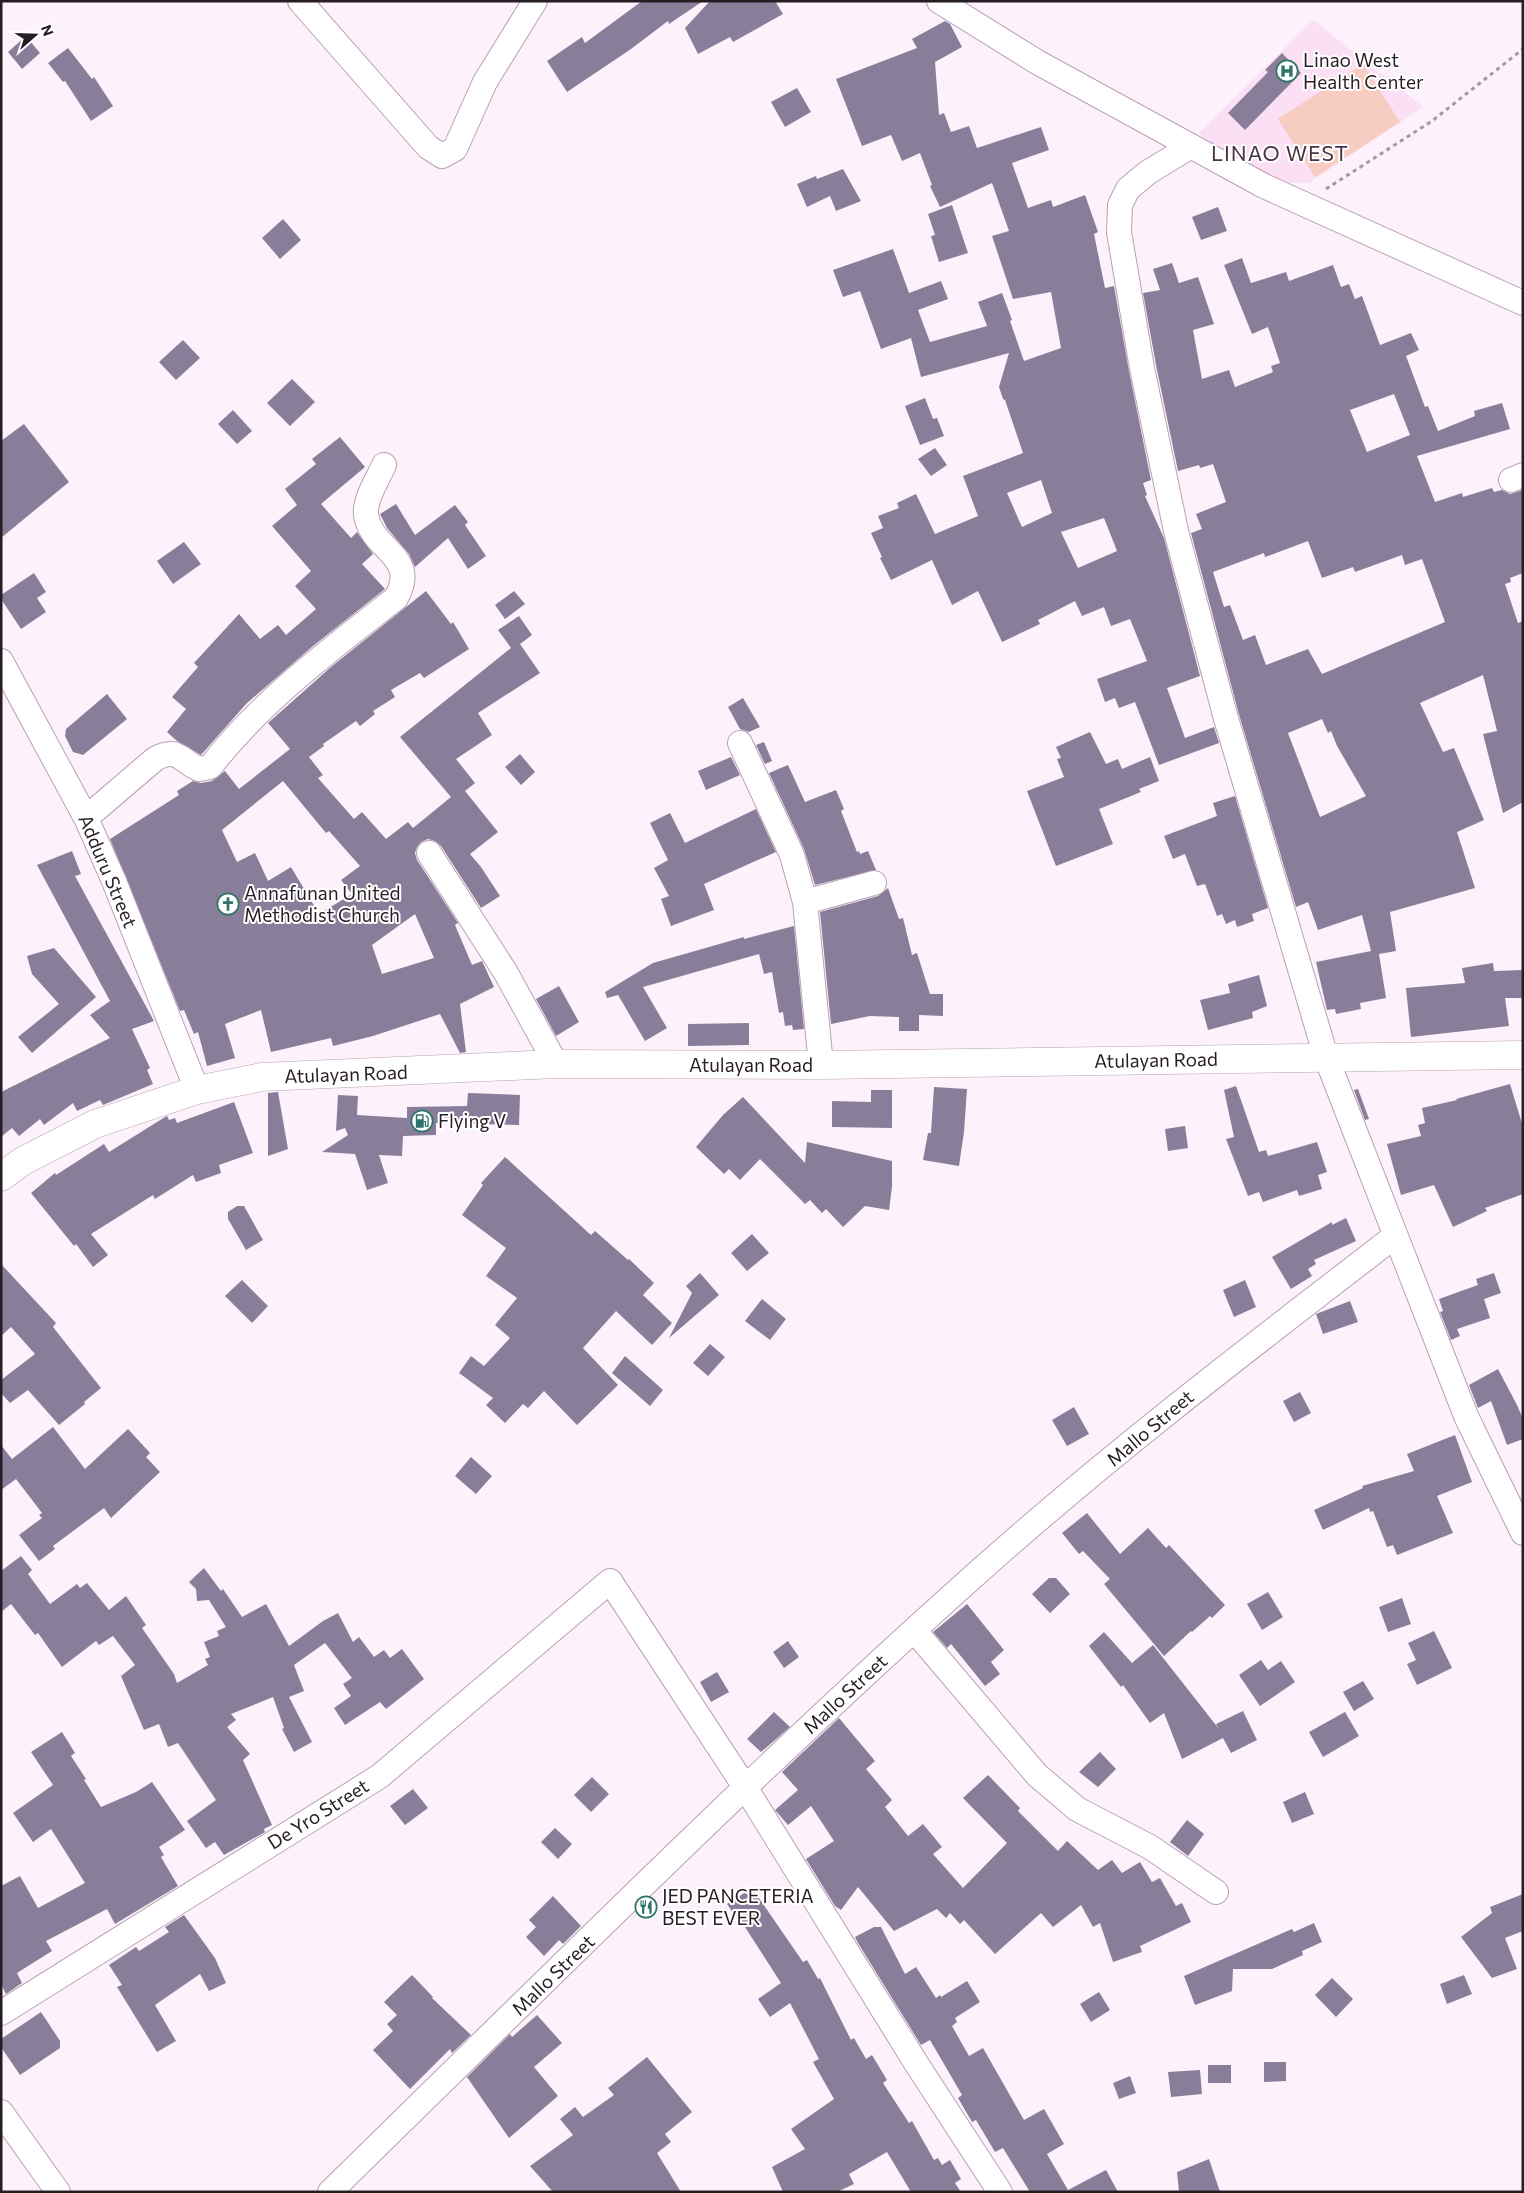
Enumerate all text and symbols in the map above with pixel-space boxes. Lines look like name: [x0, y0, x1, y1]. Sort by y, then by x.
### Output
north arrow: [10, 10, 60, 60]
text: N: [38, 23, 57, 38]
place label: Linao West Health Center: [1303, 48, 1424, 93]
hospital icon: Linao West Health Center: [1275, 59, 1299, 83]
district label: LINAO WEST: [1211, 140, 1349, 165]
street label: Adduru Street: [74, 811, 143, 931]
place label: Annafunan United Methodist Church: [244, 881, 401, 926]
church icon: Annafunan United Methodist Church: [216, 892, 240, 916]
street label: Atulayan Road: [1094, 1047, 1218, 1072]
street label: Atulayan Road: [689, 1053, 813, 1076]
street label: Atulayan Road: [284, 1060, 408, 1087]
fuel station icon: Flying V: [410, 1109, 434, 1133]
place label: Flying V: [438, 1109, 506, 1132]
street label: Mallo Street: [1102, 1385, 1198, 1471]
street label: Mallo Street: [798, 1649, 892, 1738]
street label: De Yro Street: [263, 1773, 373, 1854]
place label: JED PANCETERIA BEST EVER: [662, 1884, 814, 1929]
restaurant icon: JED PANCETERIA BEST EVER: [634, 1895, 658, 1919]
street label: Mallo Street: [506, 1929, 599, 2020]

